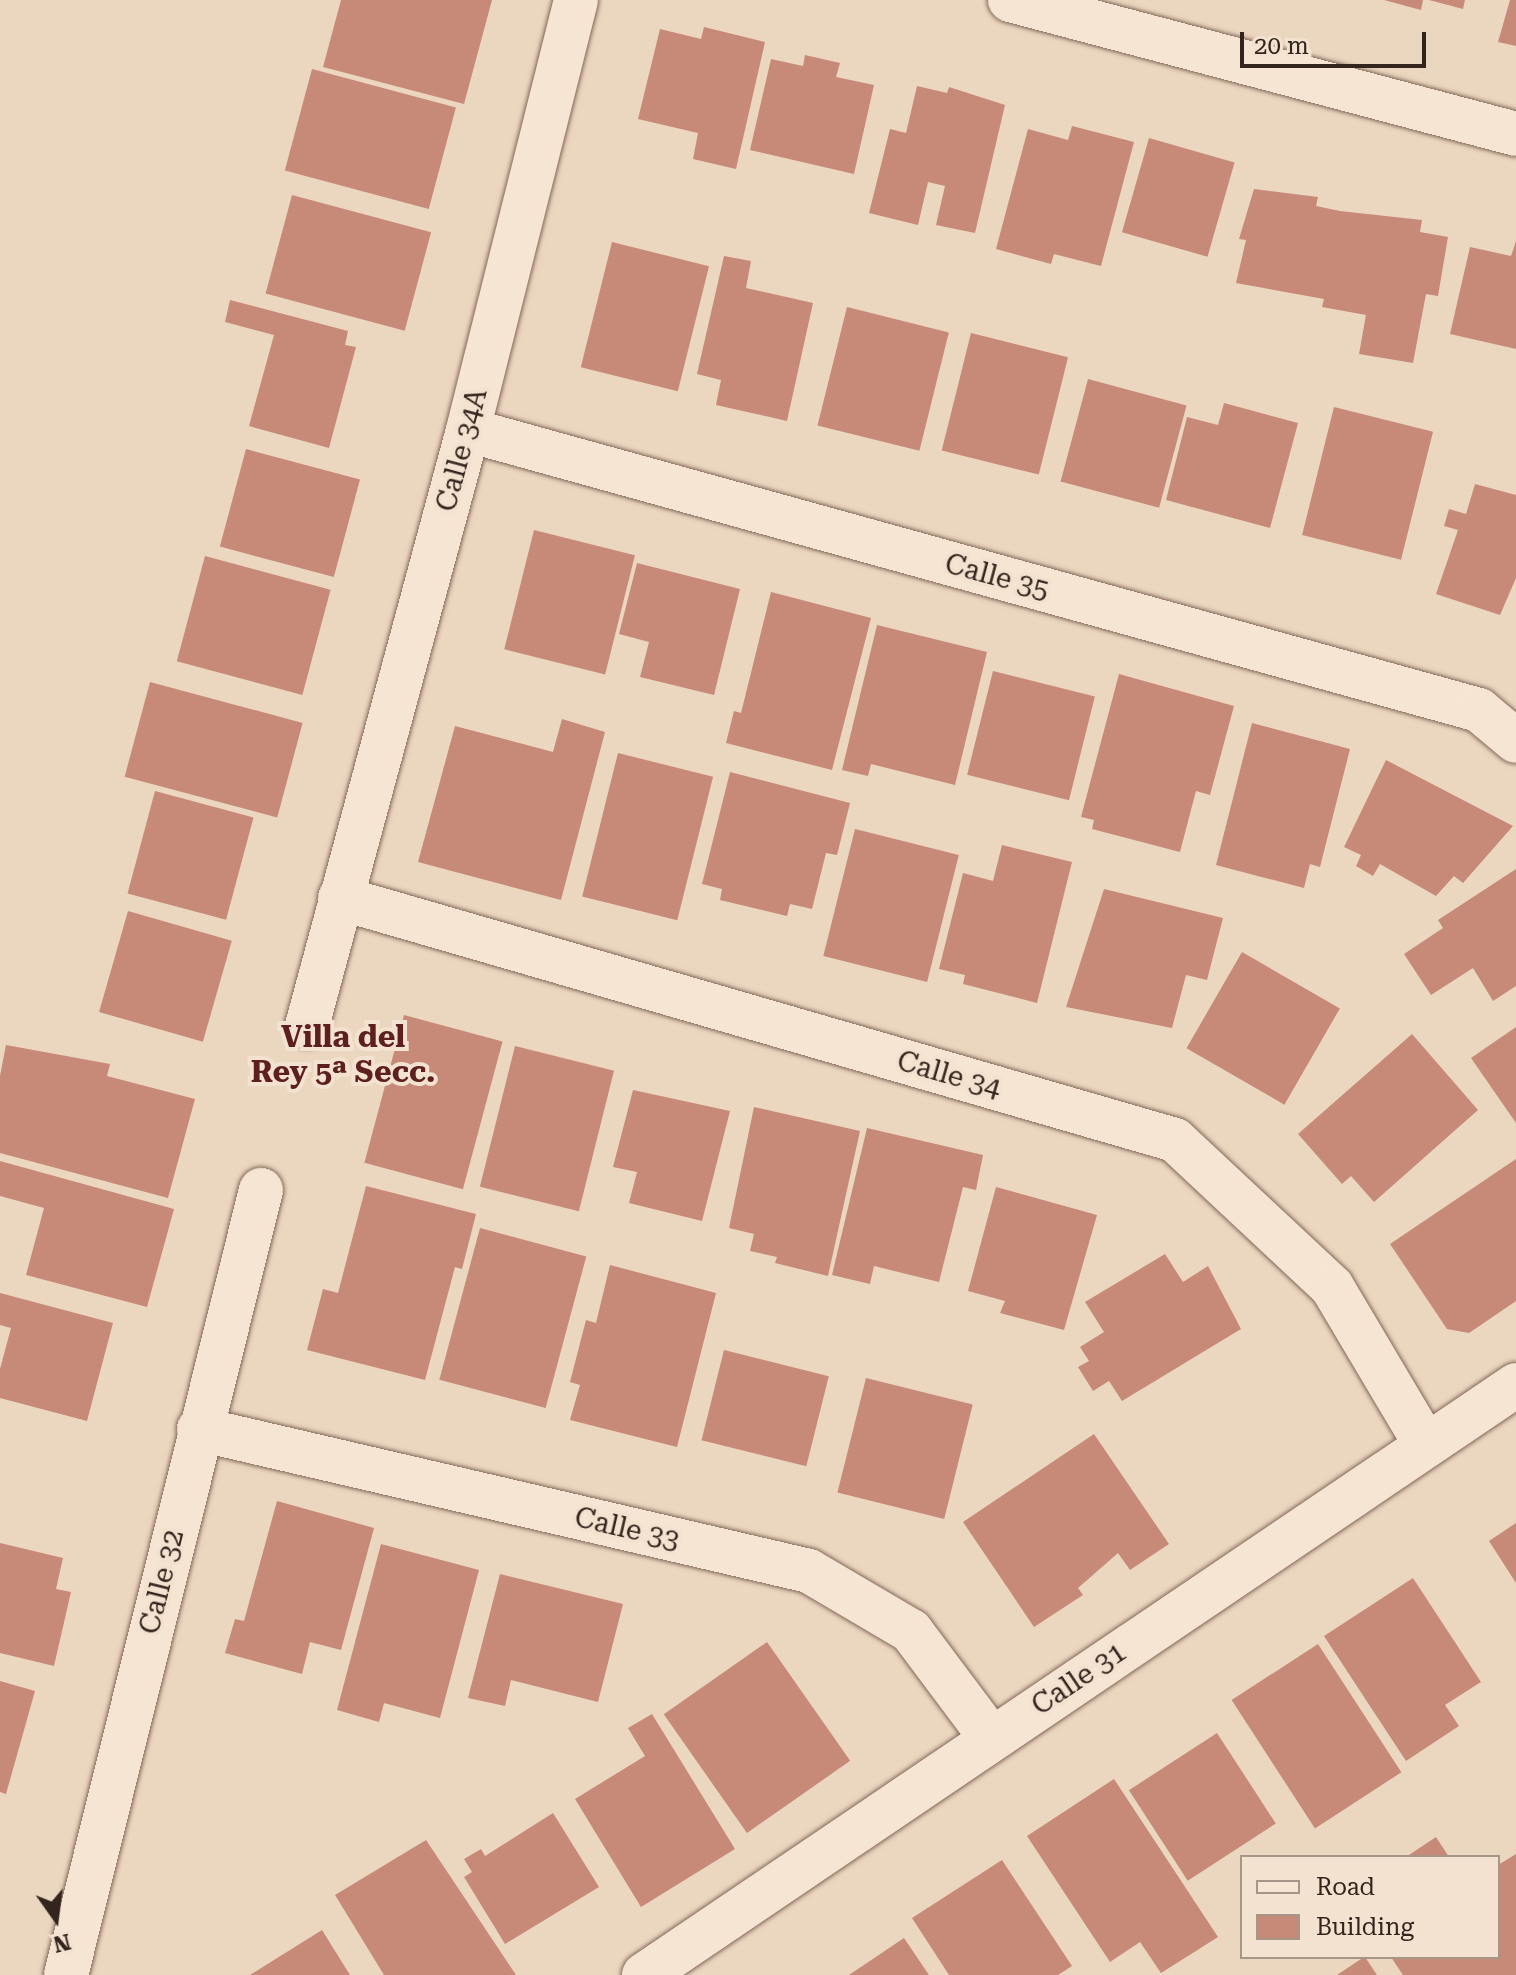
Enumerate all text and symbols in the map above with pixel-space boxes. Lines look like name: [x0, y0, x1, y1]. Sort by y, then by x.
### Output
scale bar: [1244, 16, 1430, 66]
text: 20 m: [1254, 32, 1309, 60]
street label: Calle 34A: [429, 385, 495, 515]
street label: Calle 35: [941, 547, 1053, 607]
district label: Villa del Rey 5ª Secc.: [251, 1019, 435, 1090]
street label: Calle 34: [893, 1044, 1005, 1106]
street label: Calle 33: [571, 1501, 683, 1557]
street label: Calle 32: [133, 1526, 191, 1638]
street label: Calle 31: [1026, 1635, 1132, 1723]
legend: [1240, 1855, 1500, 1959]
text: Road: [1316, 1873, 1375, 1901]
north arrow: [16, 1879, 96, 1959]
text: Building: [1316, 1913, 1414, 1941]
text: N: [51, 1929, 73, 1957]

